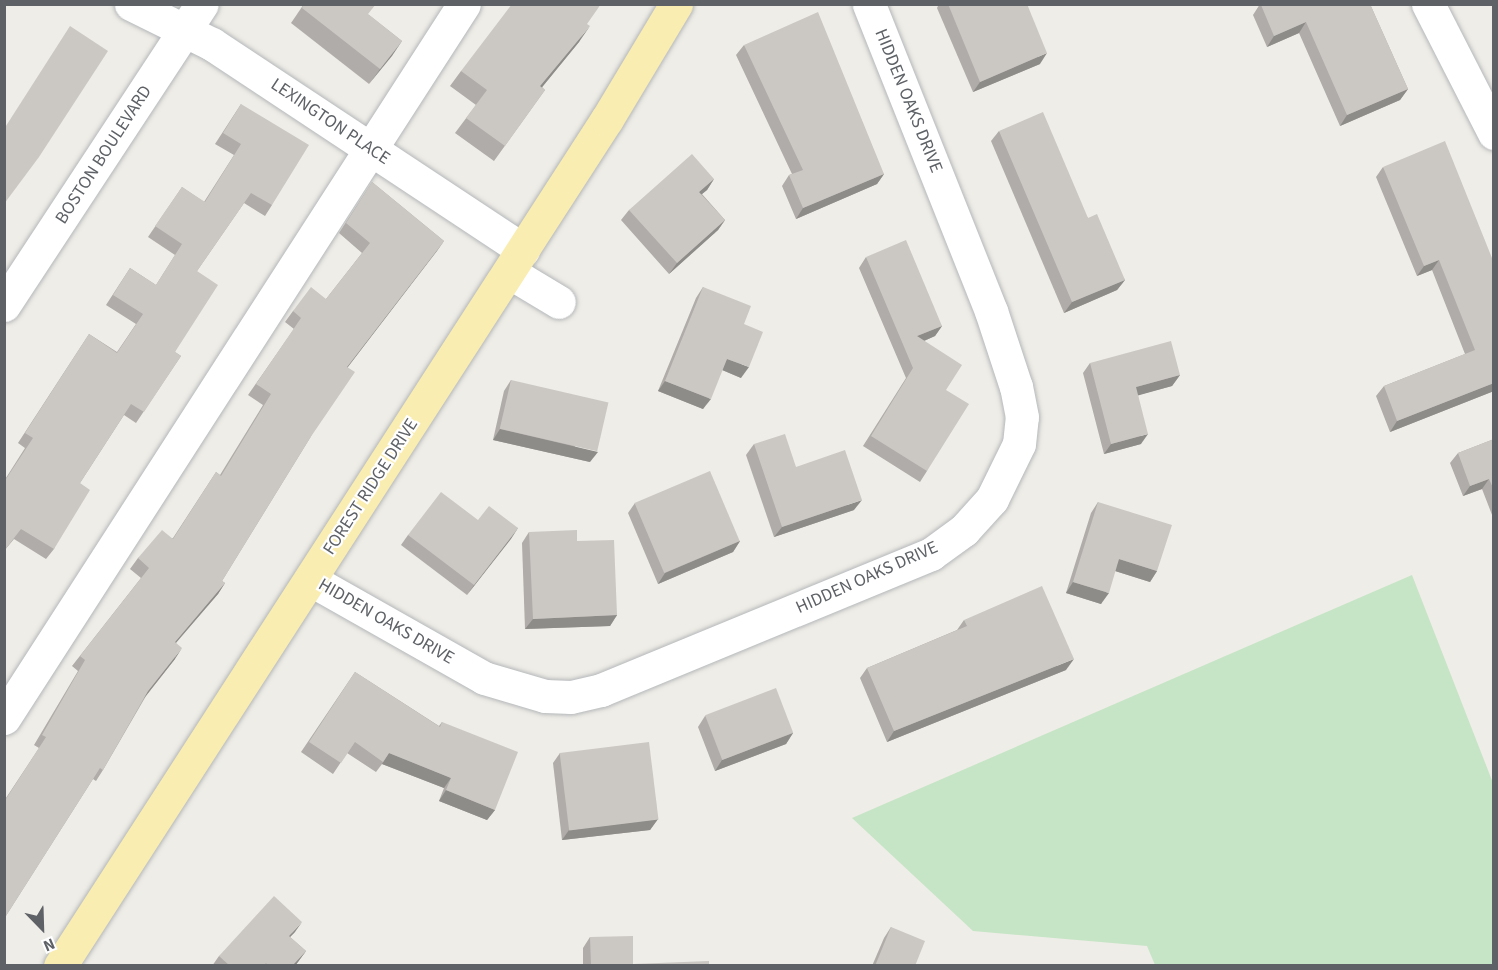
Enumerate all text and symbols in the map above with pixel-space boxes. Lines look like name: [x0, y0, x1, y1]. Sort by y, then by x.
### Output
street label: HIDDEN OAKS DRIVE: [869, 26, 947, 176]
street label: LEXINGTON PLACE: [266, 74, 394, 170]
street label: BOSTON BOULEVARD: [51, 82, 157, 228]
street label: FOREST RIDGE DRIVE: [319, 415, 423, 559]
street label: HIDDEN OAKS DRIVE: [793, 537, 941, 619]
street label: HIDDEN OAKS DRIVE: [314, 574, 458, 670]
north arrow: [12, 898, 72, 958]
text: N: [40, 932, 58, 957]

